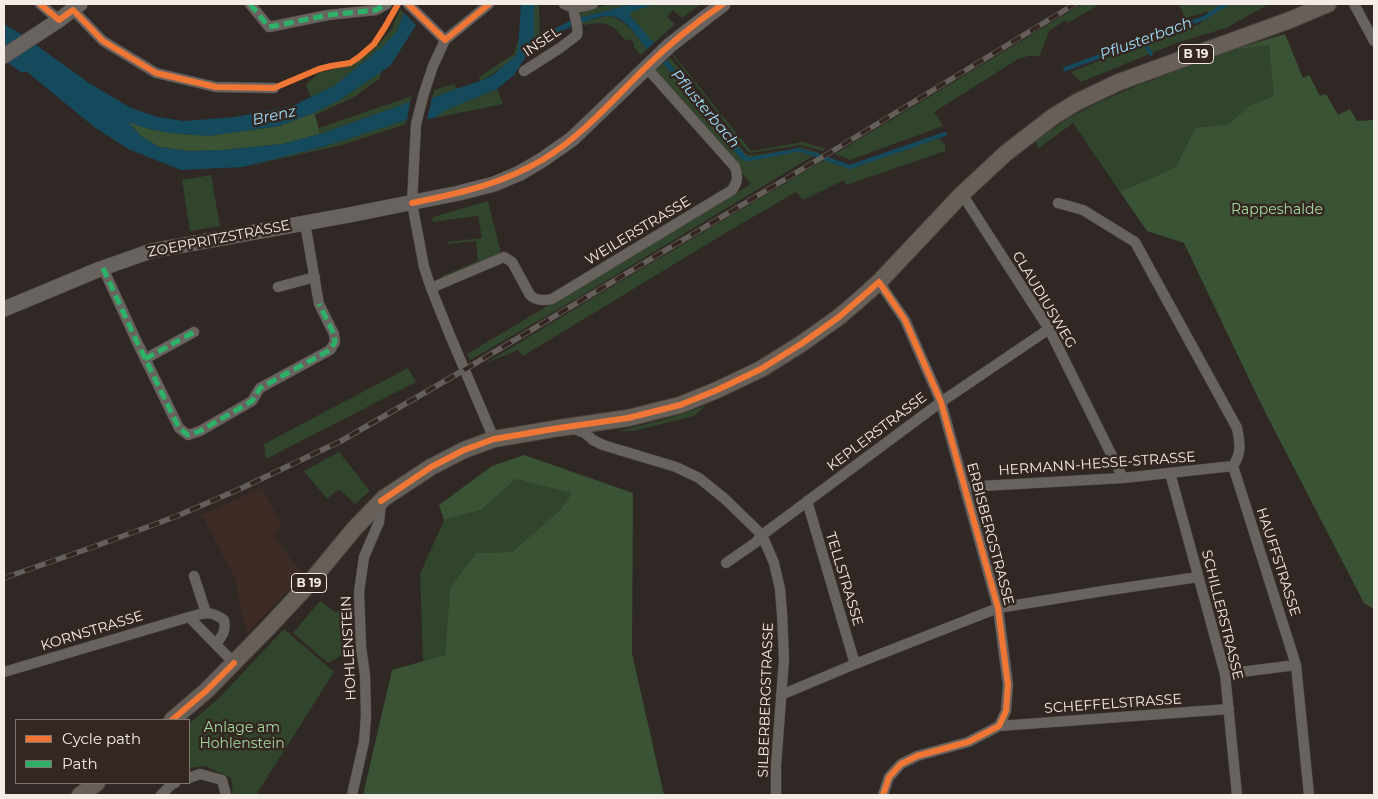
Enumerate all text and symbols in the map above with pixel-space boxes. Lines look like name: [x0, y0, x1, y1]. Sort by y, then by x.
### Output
water label: Pflusterbach: [1097, 14, 1195, 64]
street label: INSEL: [520, 23, 564, 61]
road number: B 19: [1178, 44, 1214, 64]
water label: Pflusterbach: [667, 66, 743, 152]
water label: Brenz: [251, 103, 297, 129]
street label: WEILERSTRASSE: [582, 193, 694, 269]
park label: Rappeshalde: [1231, 202, 1323, 218]
street label: ZOEPPRITZSTRASSE: [146, 217, 292, 261]
street label: CLAUDIUSWEG: [1008, 248, 1080, 352]
street label: KEPLERSTRASSE: [824, 389, 930, 475]
street label: HERMANN-HESSE-STRASSE: [998, 449, 1196, 479]
street label: ERBISBERGSTRASSE: [963, 461, 1017, 607]
street label: HAUFFSTRASSE: [1253, 506, 1303, 618]
street label: TELLSTRASSE: [822, 530, 866, 628]
street label: SCHILLERSTRASSE: [1198, 548, 1246, 682]
road number: B 19: [292, 574, 326, 592]
street label: HOHLENSTEIN: [338, 595, 360, 701]
street label: KORNSTRASSE: [39, 607, 145, 655]
street label: SILBERBERGSTRASSE: [755, 622, 777, 778]
street label: SCHEFFELSTRASSE: [1044, 691, 1182, 717]
legend: [15, 719, 190, 784]
park label: Anlage am Hohlenstein: [199, 720, 285, 752]
text: Cycle path: [62, 729, 141, 748]
text: Path: [62, 754, 98, 773]

